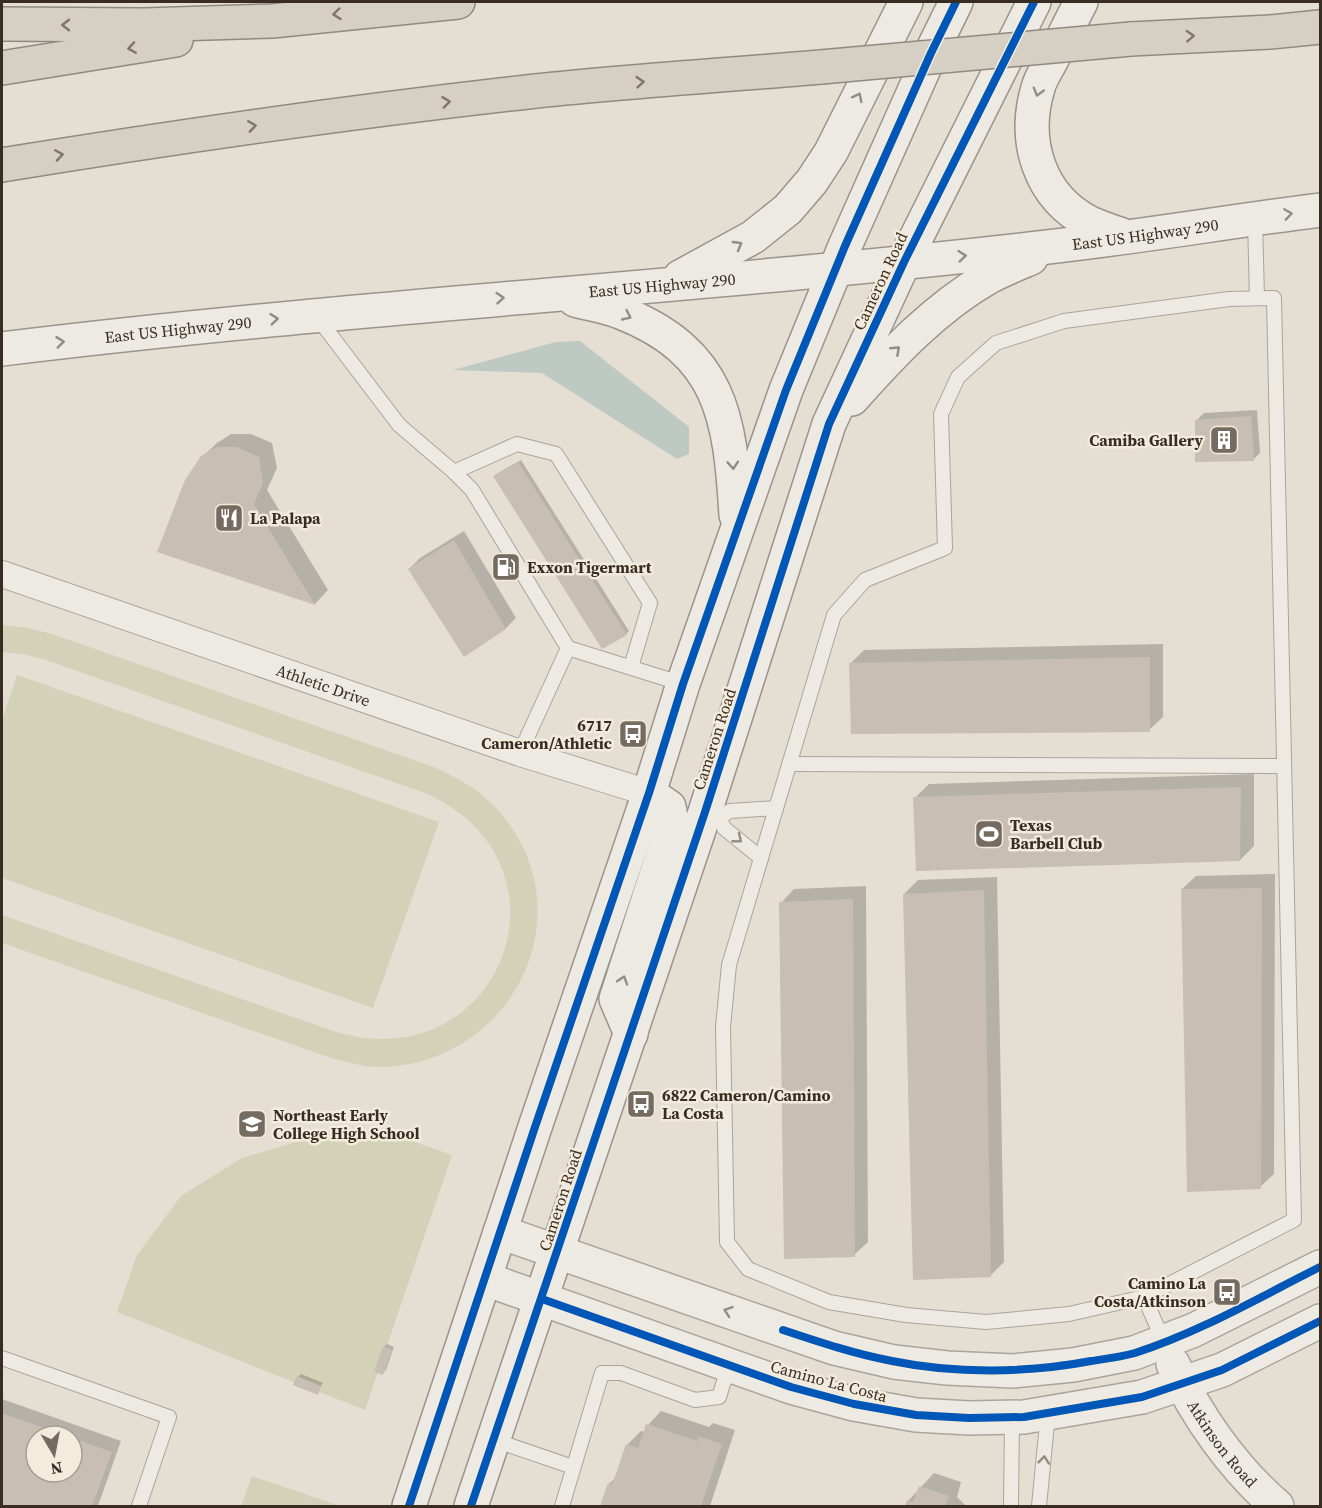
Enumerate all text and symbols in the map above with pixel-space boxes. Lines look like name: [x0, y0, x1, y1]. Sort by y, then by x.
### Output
one-way arrow: [333, 7, 342, 20]
one-way arrow: [62, 19, 71, 31]
one-way arrow: [1185, 30, 1194, 43]
one-way arrow: [127, 41, 137, 54]
one-way arrow: [635, 76, 644, 89]
one-way arrow: [1032, 87, 1045, 97]
one-way arrow: [851, 93, 863, 104]
one-way arrow: [441, 96, 450, 109]
one-way arrow: [247, 121, 257, 133]
one-way arrow: [55, 150, 64, 162]
one-way arrow: [1283, 208, 1292, 221]
street label: East US Highway 290: [1071, 213, 1220, 255]
street label: Cameron Road: [848, 228, 912, 334]
one-way arrow: [732, 241, 742, 253]
one-way arrow: [957, 250, 966, 263]
street label: East US Highway 290: [587, 268, 736, 303]
one-way arrow: [496, 292, 505, 305]
one-way arrow: [620, 308, 631, 320]
street label: East US Highway 290: [103, 311, 252, 348]
one-way arrow: [270, 313, 279, 326]
one-way arrow: [55, 336, 64, 349]
one-way arrow: [890, 346, 900, 357]
building icon: Camiba Gallery: [1208, 424, 1240, 456]
place label: Camiba Gallery: [1089, 429, 1203, 451]
one-way arrow: [726, 460, 739, 469]
restaurant icon: La Palapa: [213, 502, 245, 534]
place label: La Palapa: [250, 507, 321, 529]
fuel station icon: Exxon Tigermart: [490, 551, 522, 583]
place label: Exxon Tigermart: [527, 556, 652, 578]
street label: Athletic Drive: [273, 659, 373, 711]
street label: Cameron Road: [687, 685, 741, 793]
place label: 6717 Cameron/Athletic: [481, 714, 612, 754]
bus stop icon: 6717 Cameron/Athletic: [617, 718, 649, 750]
place label: Texas Barbell Club: [1010, 814, 1102, 854]
sports icon: Texas Barbell Club: [973, 818, 1005, 850]
one-way arrow: [731, 832, 742, 843]
one-way arrow: [615, 975, 628, 986]
place label: 6822 Cameron/Camino La Costa: [662, 1084, 831, 1124]
bus stop icon: 6822 Cameron/Camino La Costa: [625, 1088, 657, 1120]
place label: Northeast Early College High School: [273, 1104, 420, 1144]
school or university icon: Northeast Early College High School: [236, 1108, 268, 1140]
street label: Cameron Road: [533, 1146, 587, 1254]
place label: Camino La Costa/Atkinson: [1094, 1272, 1206, 1312]
bus stop icon: Camino La Costa/Atkinson: [1211, 1276, 1243, 1308]
one-way arrow: [723, 1306, 733, 1319]
street label: Camino La Costa: [768, 1355, 891, 1407]
street label: Atkinson Road: [1182, 1396, 1262, 1492]
north arrow: [24, 1424, 84, 1484]
one-way arrow: [1037, 1455, 1049, 1464]
text: N: [49, 1457, 64, 1481]

